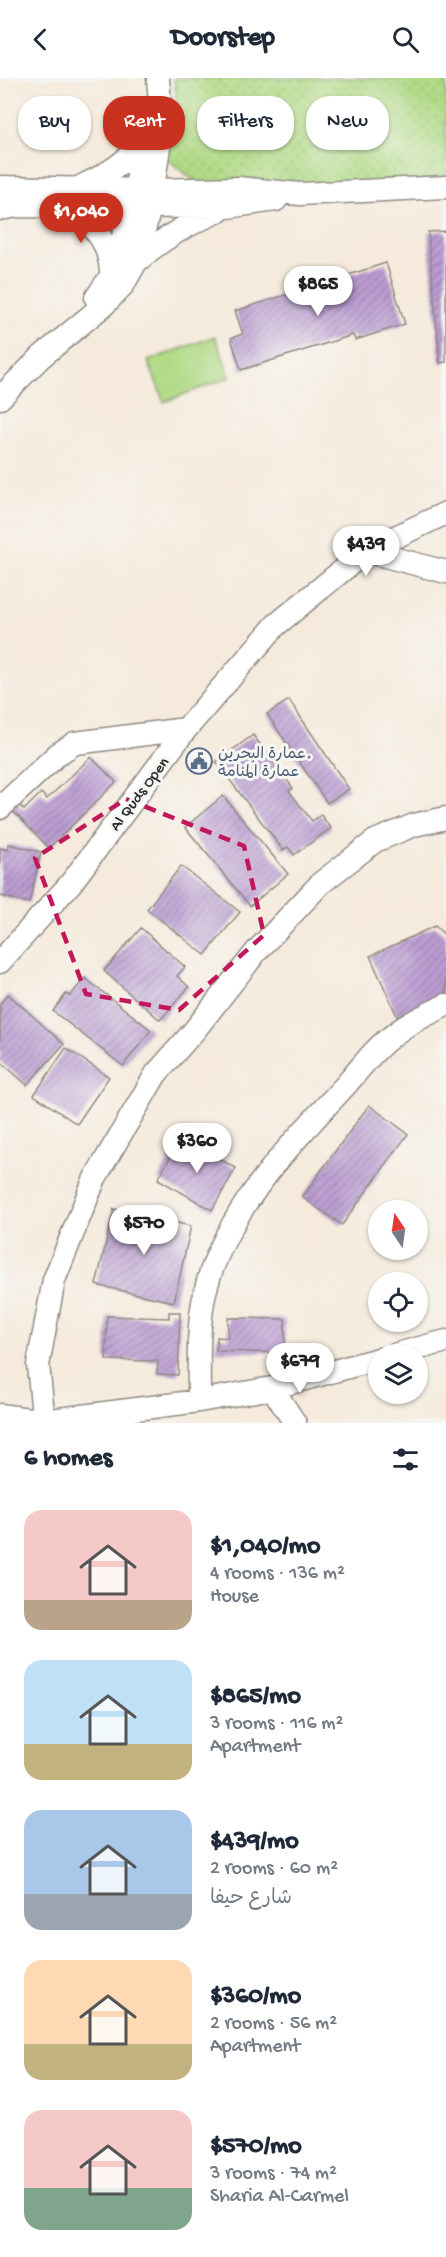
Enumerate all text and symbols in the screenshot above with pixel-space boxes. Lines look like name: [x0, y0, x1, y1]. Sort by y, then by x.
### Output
icon: back: [24, 23, 57, 56]
text: Doorstep: [171, 23, 275, 55]
icon: search: [389, 23, 422, 56]
chip: Buy: [18, 96, 91, 150]
chip: Rent: [103, 96, 185, 150]
chip: Filters: [197, 96, 294, 150]
chip: New: [306, 96, 389, 150]
pin: $1,040: [32, 193, 130, 244]
text: $1,040: [53, 201, 109, 224]
pin: $865: [282, 266, 354, 317]
text: $865: [298, 274, 338, 297]
pin: $439: [330, 526, 402, 577]
text: $439: [347, 534, 385, 557]
public building icon: عمارة البحرين. عمارة المنامة: [184, 746, 214, 776]
place label: عمارة البحرين. عمارة المنامة: [218, 746, 312, 783]
street label: Al Quds Open: [107, 754, 175, 836]
pin: $360: [161, 1123, 233, 1174]
text: $360: [177, 1131, 217, 1154]
north arrow: [368, 1200, 428, 1260]
map controls: [368, 1200, 428, 1404]
pin: $570: [108, 1205, 180, 1256]
text: $570: [123, 1213, 165, 1236]
button: locate: [368, 1272, 428, 1332]
pin: $679: [264, 1343, 336, 1394]
button: layers: [368, 1344, 428, 1404]
text: $679: [280, 1351, 320, 1374]
icon: filters: [389, 1443, 422, 1476]
text: 6 homes: [24, 1444, 112, 1475]
text: $1,040/mo: [210, 1532, 320, 1563]
icon: home: [72, 1534, 144, 1606]
text: 4 rooms · 136 m²: [210, 1563, 345, 1586]
text: House: [210, 1586, 259, 1609]
text: $865/mo: [210, 1682, 301, 1713]
icon: home: [72, 1684, 144, 1756]
text: 3 rooms · 116 m²: [210, 1713, 343, 1736]
text: Apartment: [210, 1736, 300, 1759]
text: $439/mo: [210, 1827, 299, 1858]
icon: home: [72, 1834, 144, 1906]
text: 2 rooms · 60 m²: [210, 1858, 338, 1881]
text: شارع حيفا: [210, 1888, 292, 1911]
text: $360/mo: [210, 1982, 301, 2013]
icon: home: [72, 1984, 144, 2056]
text: 2 rooms · 56 m²: [210, 2013, 337, 2036]
text: Apartment: [210, 2036, 300, 2059]
text: $570/mo: [210, 2132, 302, 2163]
icon: home: [72, 2134, 144, 2206]
text: 3 rooms · 74 m²: [210, 2163, 337, 2186]
text: Sharia Al-Carmel: [210, 2186, 349, 2209]

